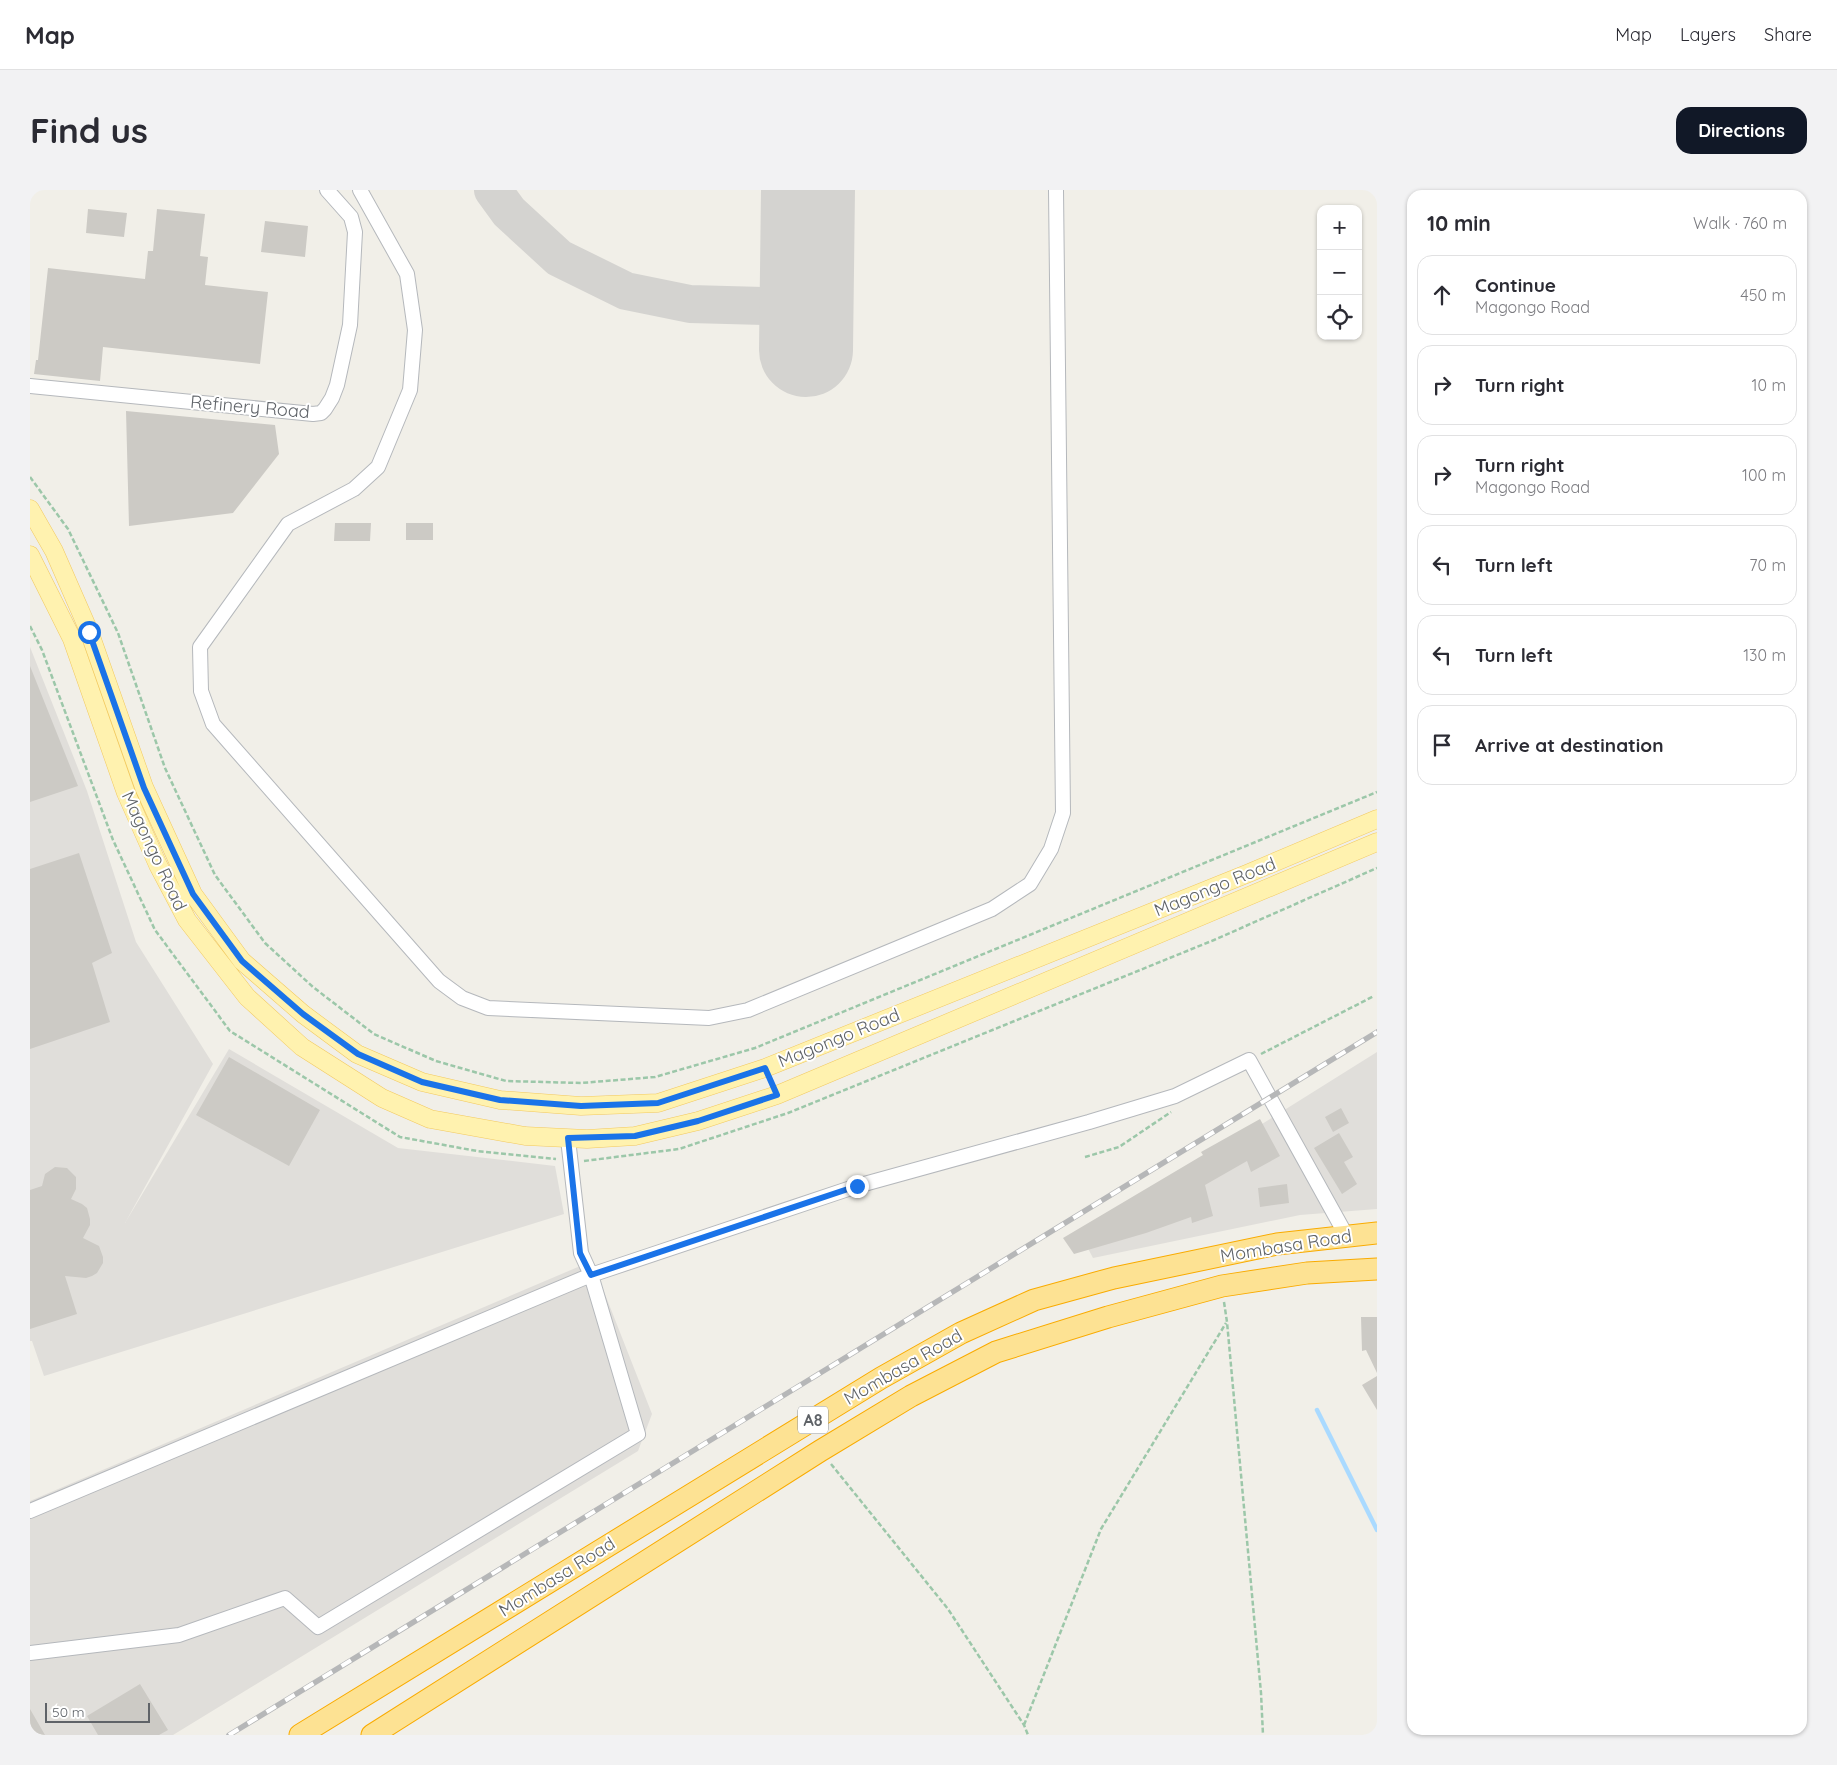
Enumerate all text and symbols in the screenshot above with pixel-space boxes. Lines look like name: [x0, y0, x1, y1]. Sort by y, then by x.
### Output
text: Map: [25, 20, 75, 50]
text: Map: [1615, 23, 1652, 46]
text: Layers: [1680, 23, 1736, 46]
text: Share: [1764, 23, 1812, 46]
button: Directions: [1676, 107, 1807, 154]
text: Find us: [30, 108, 148, 152]
map controls: [1317, 205, 1362, 340]
button: +: [1317, 205, 1362, 250]
text: 10 min: [1427, 210, 1491, 236]
text: Walk · 760 m: [1693, 213, 1787, 233]
button: −: [1317, 250, 1362, 295]
text: Continue: [1475, 273, 1556, 297]
icon: ahead: [1428, 281, 1456, 309]
text: 450 m: [1740, 285, 1786, 305]
button: locate: [1317, 295, 1362, 340]
text: Magongo Road: [1475, 297, 1590, 317]
icon: right: [1428, 371, 1456, 399]
text: Turn right: [1475, 373, 1564, 397]
text: 10 m: [1752, 375, 1786, 395]
street label: Refinery Road: [189, 390, 311, 423]
text: Turn right: [1475, 453, 1564, 477]
icon: right: [1428, 461, 1456, 489]
text: 100 m: [1742, 465, 1786, 485]
text: Magongo Road: [1475, 477, 1590, 497]
icon: left: [1428, 551, 1456, 579]
text: Turn left: [1475, 553, 1553, 577]
text: 70 m: [1749, 555, 1786, 575]
route start: [78, 621, 101, 644]
icon: left: [1428, 641, 1456, 669]
text: Turn left: [1475, 643, 1553, 667]
text: 130 m: [1743, 645, 1786, 665]
icon: arrive: [1428, 731, 1456, 759]
text: Arrive at destination: [1475, 733, 1664, 757]
street label: Magongo Road: [117, 787, 192, 914]
street label: Magongo Road: [1151, 852, 1279, 921]
street label: Magongo Road: [775, 1003, 903, 1072]
route end: [846, 1175, 869, 1198]
street label: Mombasa Road: [1218, 1224, 1353, 1267]
street label: Mombasa Road: [839, 1323, 966, 1410]
road number: A8: [798, 1406, 828, 1434]
street label: Mombasa Road: [494, 1532, 619, 1622]
scale bar: [45, 1700, 150, 1723]
text: 50 m: [52, 1703, 85, 1721]

